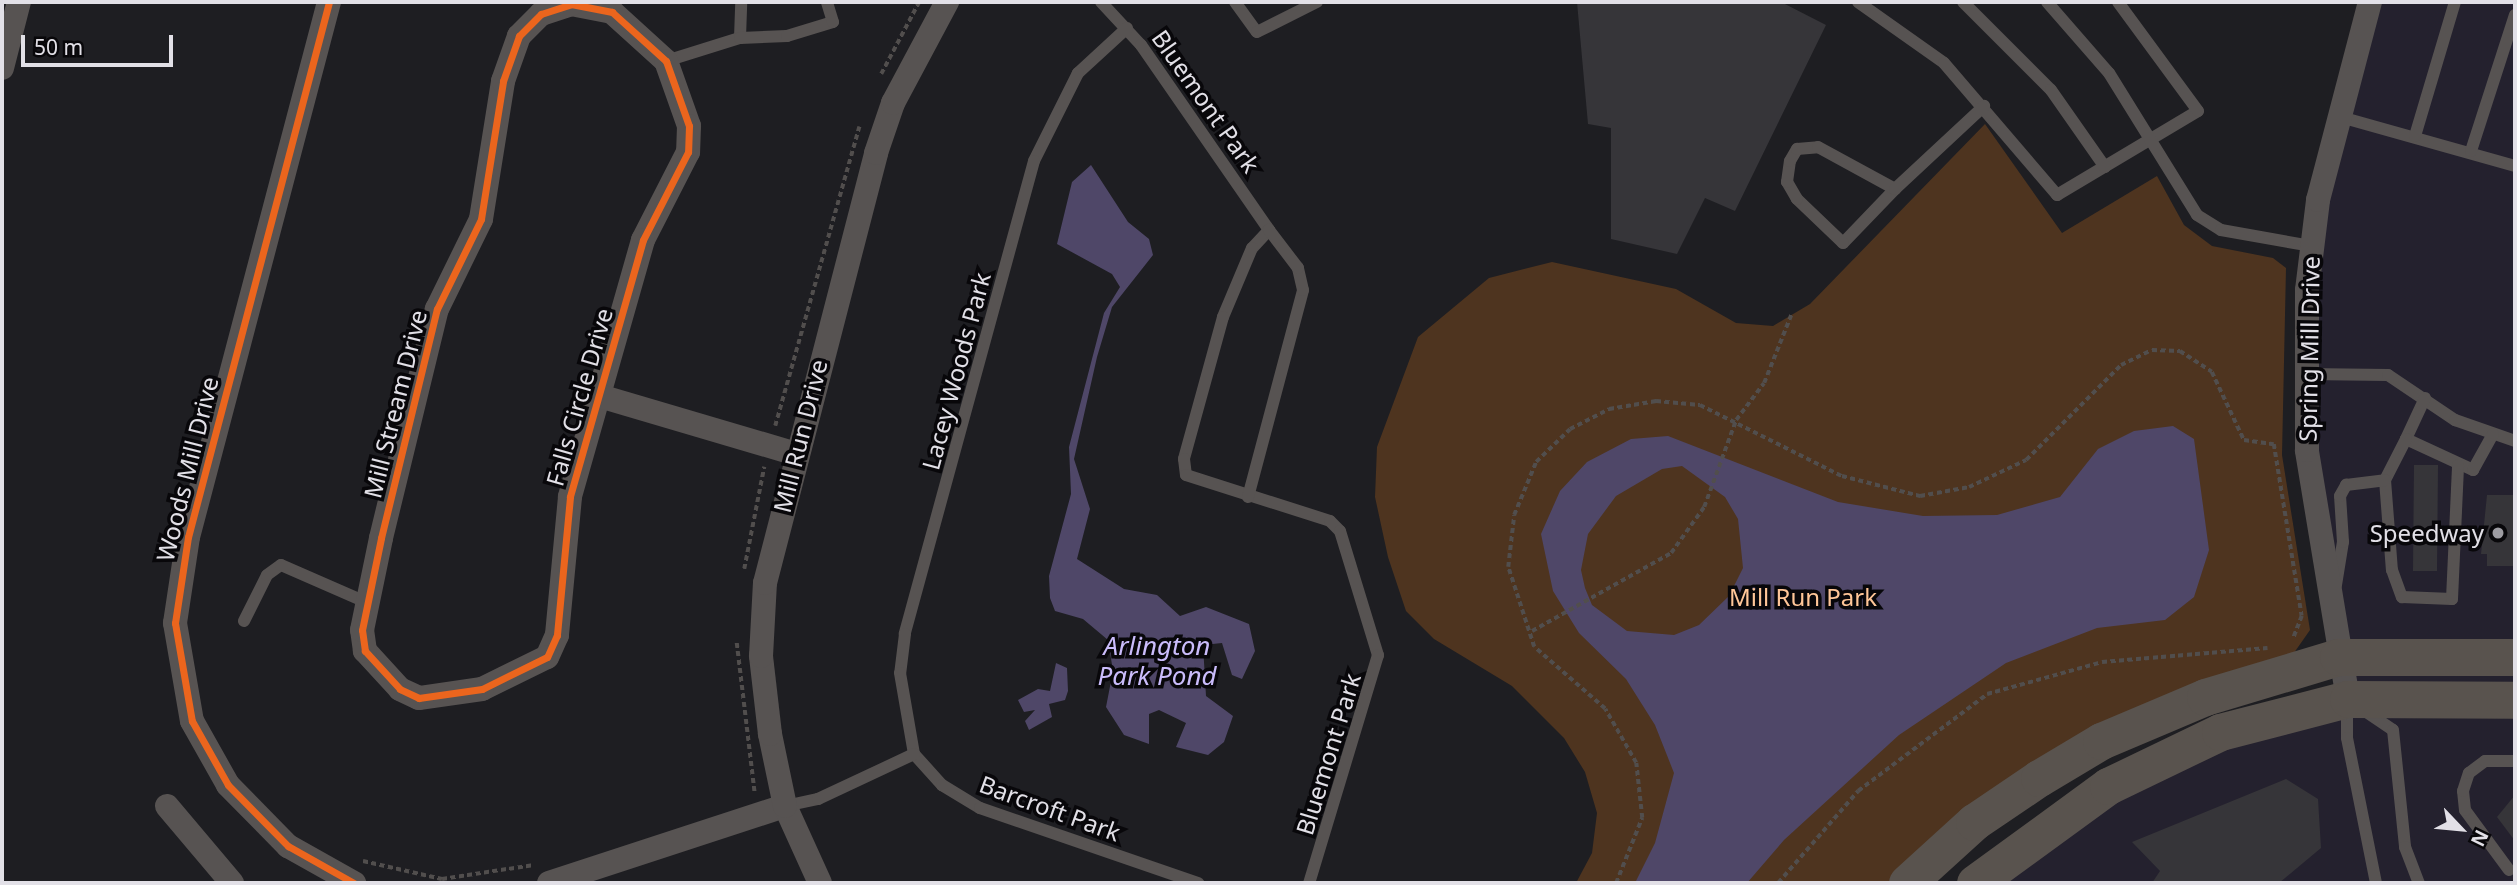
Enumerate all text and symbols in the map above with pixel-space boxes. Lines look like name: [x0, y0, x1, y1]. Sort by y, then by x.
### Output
scale bar: [24, 21, 177, 65]
street label: Bluemont Park: [1146, 24, 1266, 178]
text: 50 m: [34, 33, 83, 61]
street label: Spring Mill Drive: [2293, 256, 2325, 442]
street label: Lacey Woods Park: [916, 269, 996, 473]
street label: Falls Circle Drive: [540, 305, 618, 489]
street label: Mill Stream Drive: [358, 307, 432, 501]
street label: Mill Run Drive: [767, 356, 833, 516]
street label: Woods Mill Drive: [150, 374, 224, 564]
place label: Speedway: [2370, 519, 2484, 547]
marker: Speedway: [2490, 525, 2506, 541]
park label: Mill Run Park: [1729, 583, 1877, 611]
water label: Arlington Park Pond: [1098, 630, 1216, 692]
street label: Bluemont Park: [1290, 670, 1366, 838]
street label: Barcroft Park: [976, 769, 1124, 847]
north arrow: [2426, 794, 2496, 864]
text: N: [2465, 826, 2495, 851]

